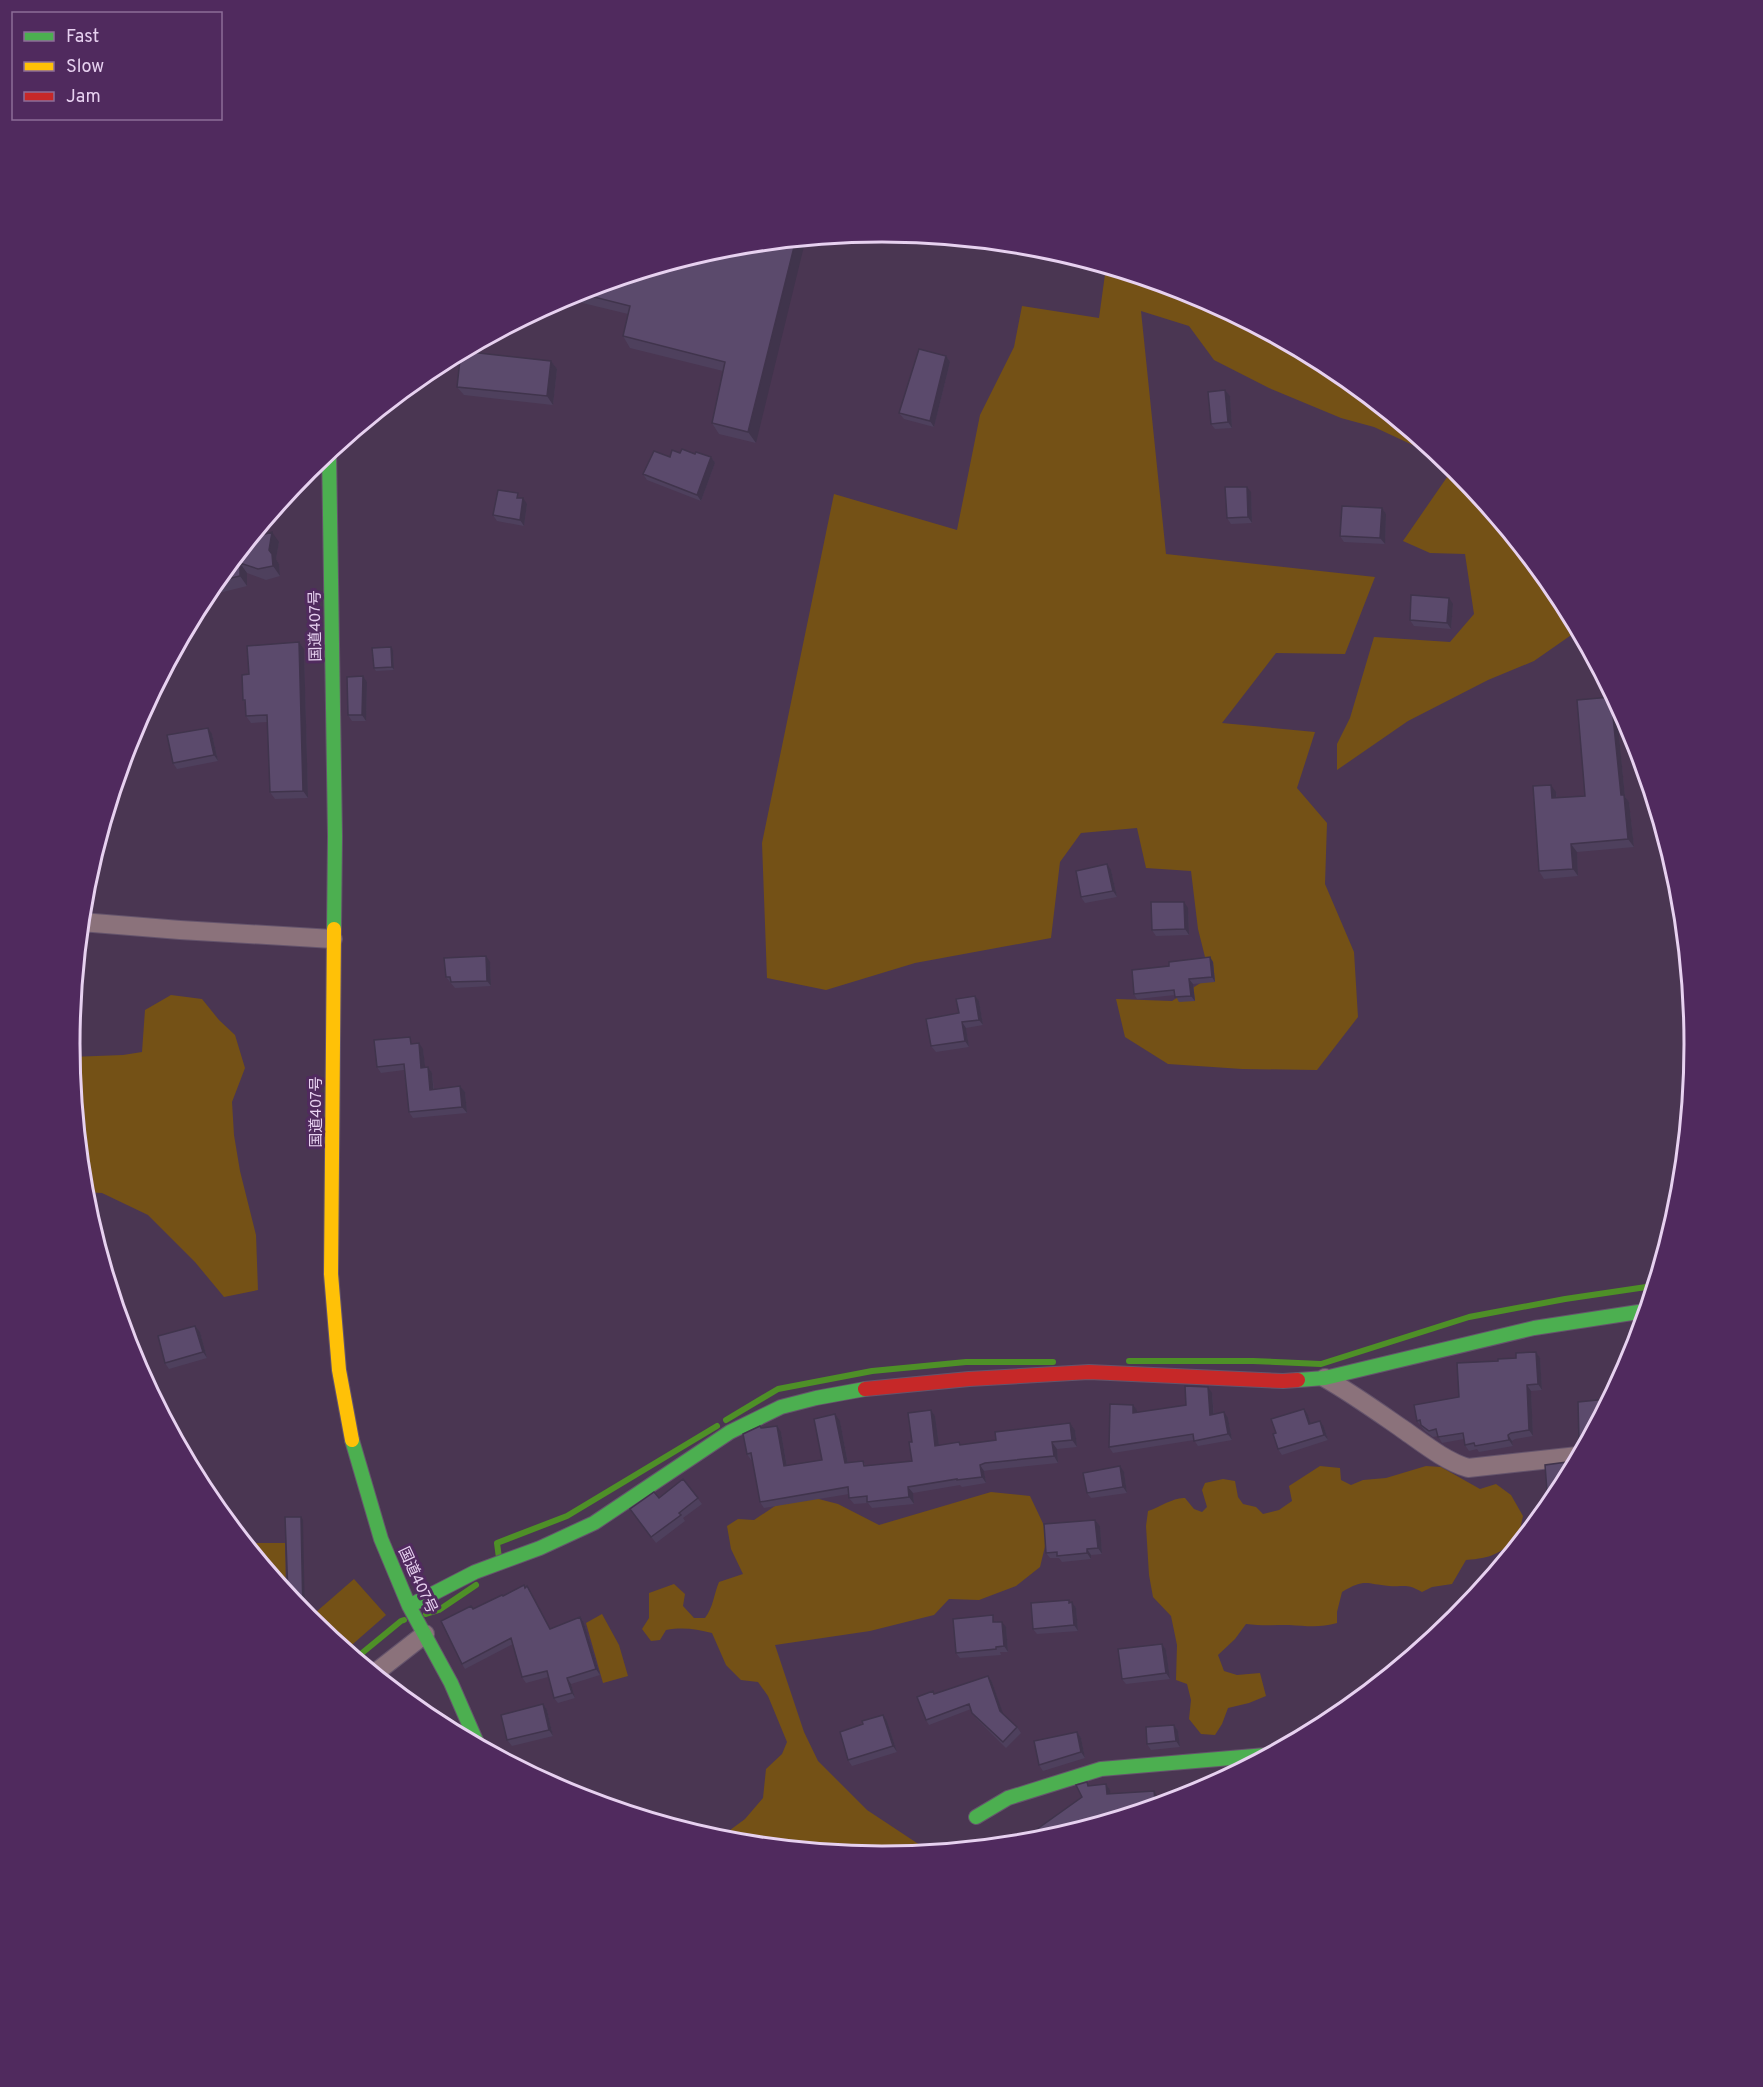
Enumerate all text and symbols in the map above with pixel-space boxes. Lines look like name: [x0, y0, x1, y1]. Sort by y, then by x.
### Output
legend: [12, 12, 222, 120]
text: Fast: [66, 26, 99, 49]
text: Slow: [66, 56, 104, 79]
text: Jam: [66, 86, 101, 109]
street label: 国道407号: [306, 590, 327, 662]
street label: 国道407号: [308, 1076, 327, 1148]
street label: 国道407号: [393, 1544, 440, 1617]

